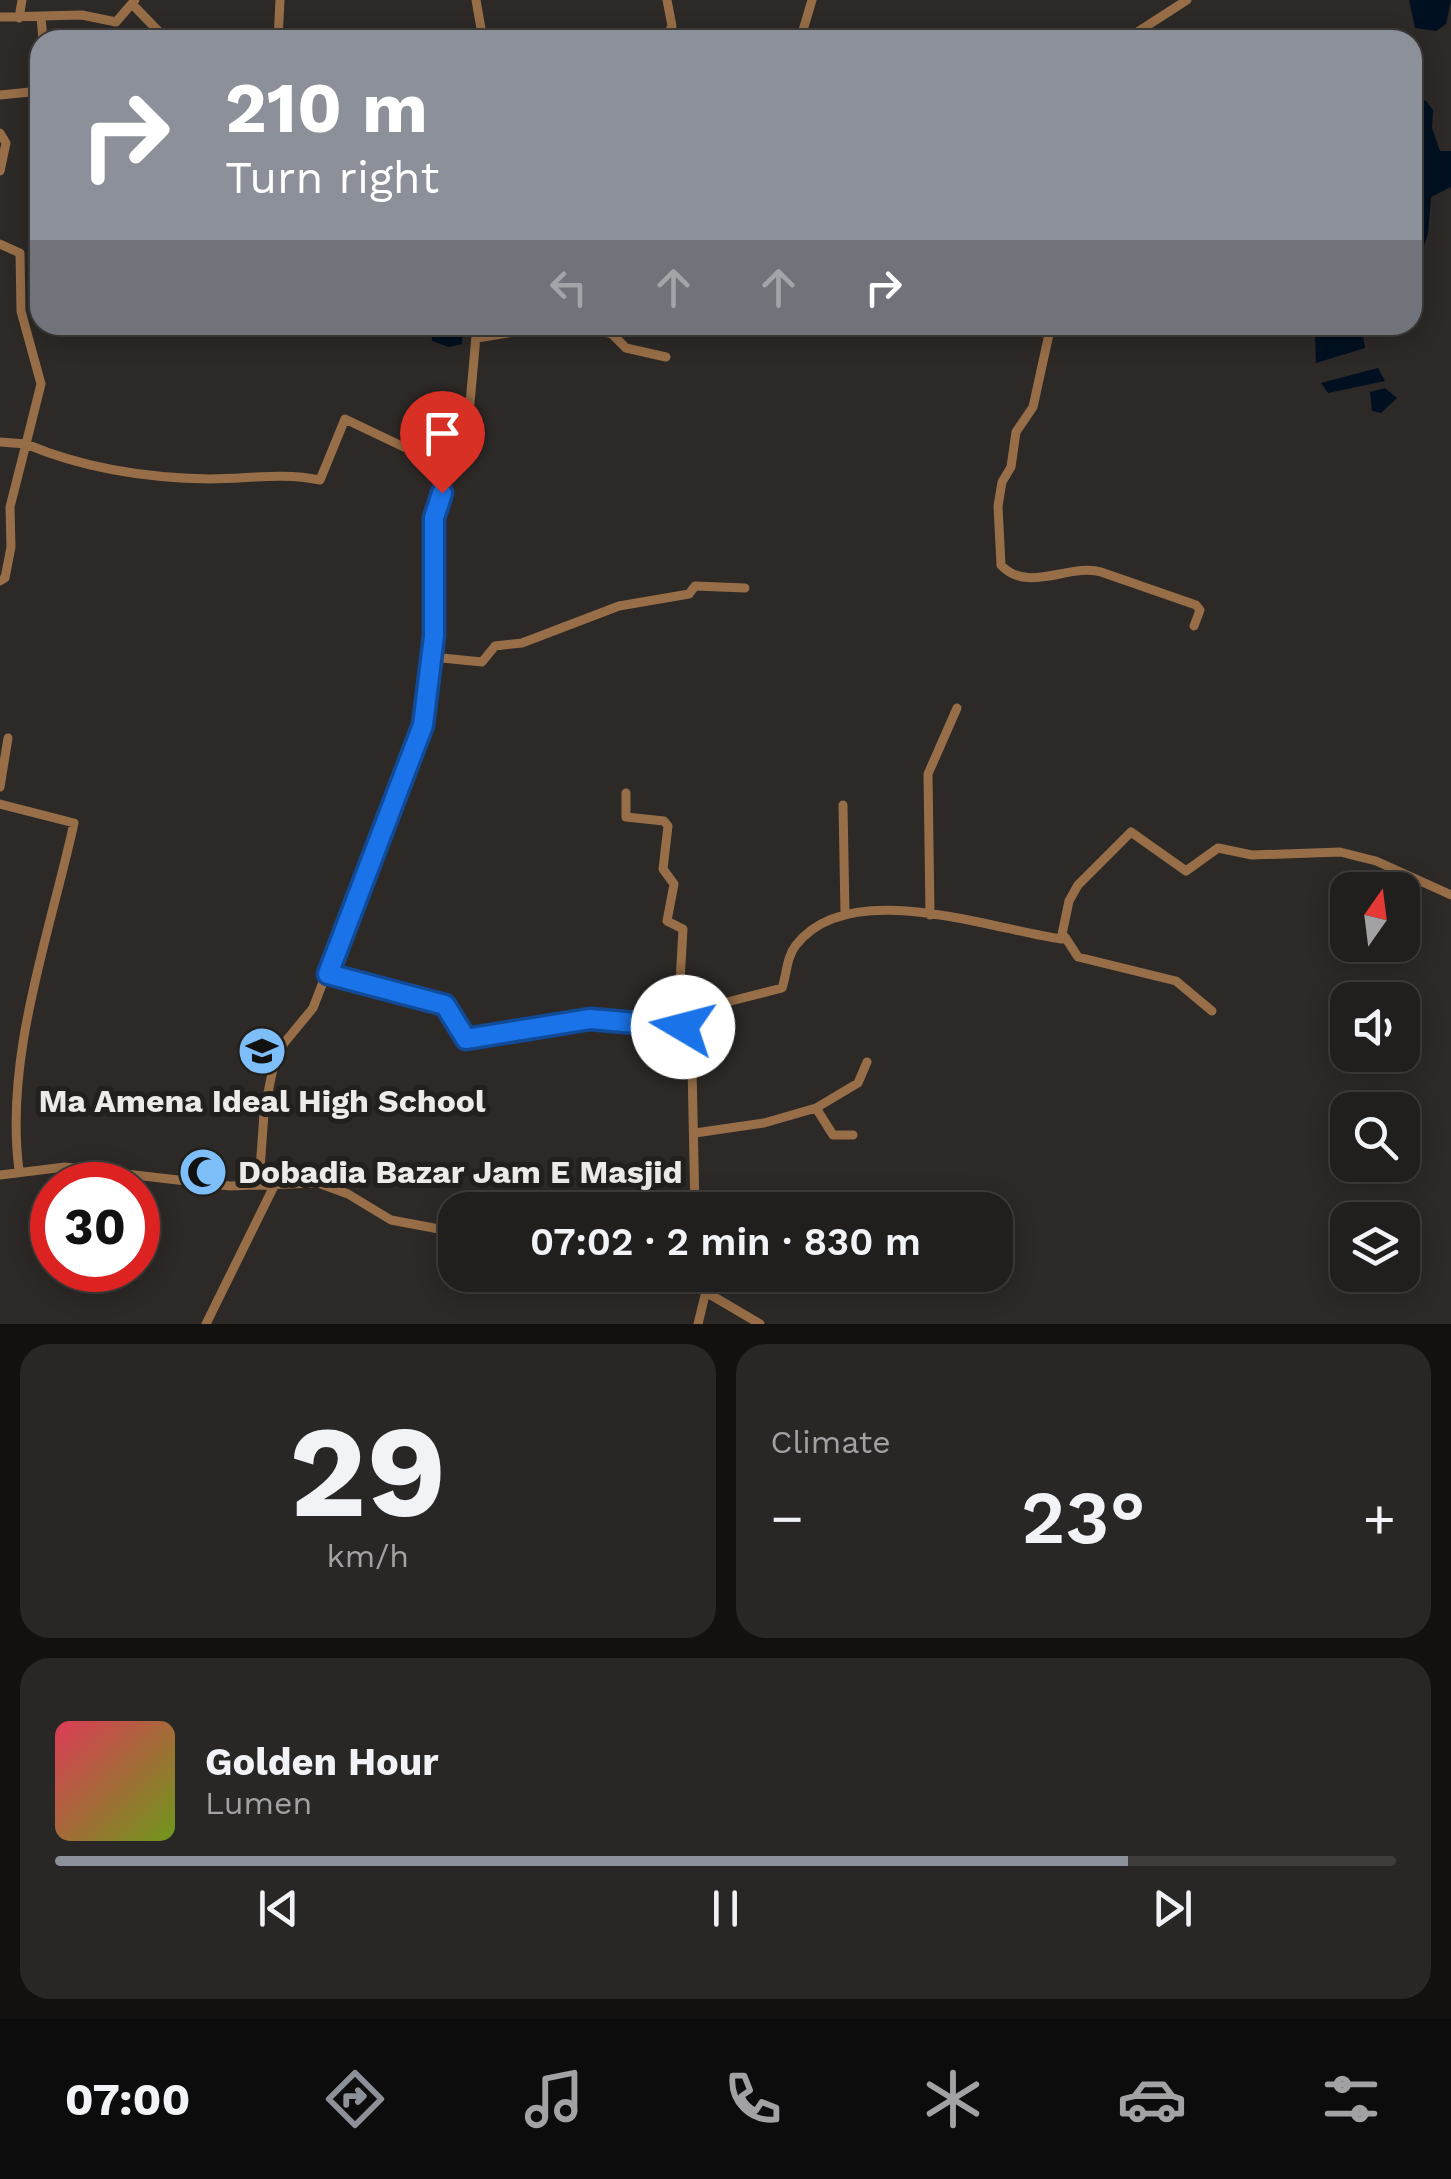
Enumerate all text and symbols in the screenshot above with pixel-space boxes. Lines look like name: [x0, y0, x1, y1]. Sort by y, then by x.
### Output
text: 210 m: [225, 67, 428, 149]
icon: right: [60, 70, 190, 200]
text: Turn right: [225, 151, 439, 204]
icon: left: [541, 260, 596, 315]
icon: ahead: [646, 260, 701, 315]
icon: ahead: [751, 260, 806, 315]
icon: right: [856, 260, 911, 315]
pin: [400, 391, 485, 494]
icon: arrive: [415, 406, 470, 461]
north arrow: [1330, 872, 1420, 962]
map controls: [1330, 872, 1420, 1292]
position arrow: [631, 975, 735, 1079]
button: sound: [1330, 982, 1420, 1072]
school or university icon: Ma Amena Ideal High School: [236, 1025, 288, 1077]
place label: Ma Amena Ideal High School: [38, 1082, 486, 1120]
button: search: [1330, 1092, 1420, 1182]
mosque icon: Dobadia Bazar Jam E Masjid: [177, 1146, 229, 1198]
place label: Dobadia Bazar Jam E Masjid: [238, 1153, 683, 1191]
speed limit sign: 30: [30, 1162, 160, 1292]
button: layers: [1330, 1202, 1420, 1292]
text: 07:02 · 2 min · 830 m: [530, 1220, 921, 1264]
text: 29: [289, 1395, 447, 1548]
text: Climate: [771, 1423, 891, 1461]
text: 23°: [1021, 1473, 1146, 1561]
text: −: [771, 1486, 804, 1550]
text: +: [1363, 1486, 1396, 1550]
text: km/h: [327, 1537, 409, 1575]
text: Golden Hour: [205, 1740, 439, 1784]
text: Lumen: [205, 1784, 312, 1822]
icon: previous: [251, 1881, 306, 1936]
icon: pause: [698, 1881, 753, 1936]
icon: next: [1145, 1881, 1200, 1936]
icon: directions: [320, 2064, 390, 2134]
icon: music: [519, 2064, 589, 2134]
icon: phone: [718, 2064, 788, 2134]
icon: climate: [918, 2064, 988, 2134]
icon: car: [1117, 2064, 1187, 2134]
icon: filters: [1316, 2064, 1386, 2134]
text: 07:00: [65, 2073, 191, 2126]

